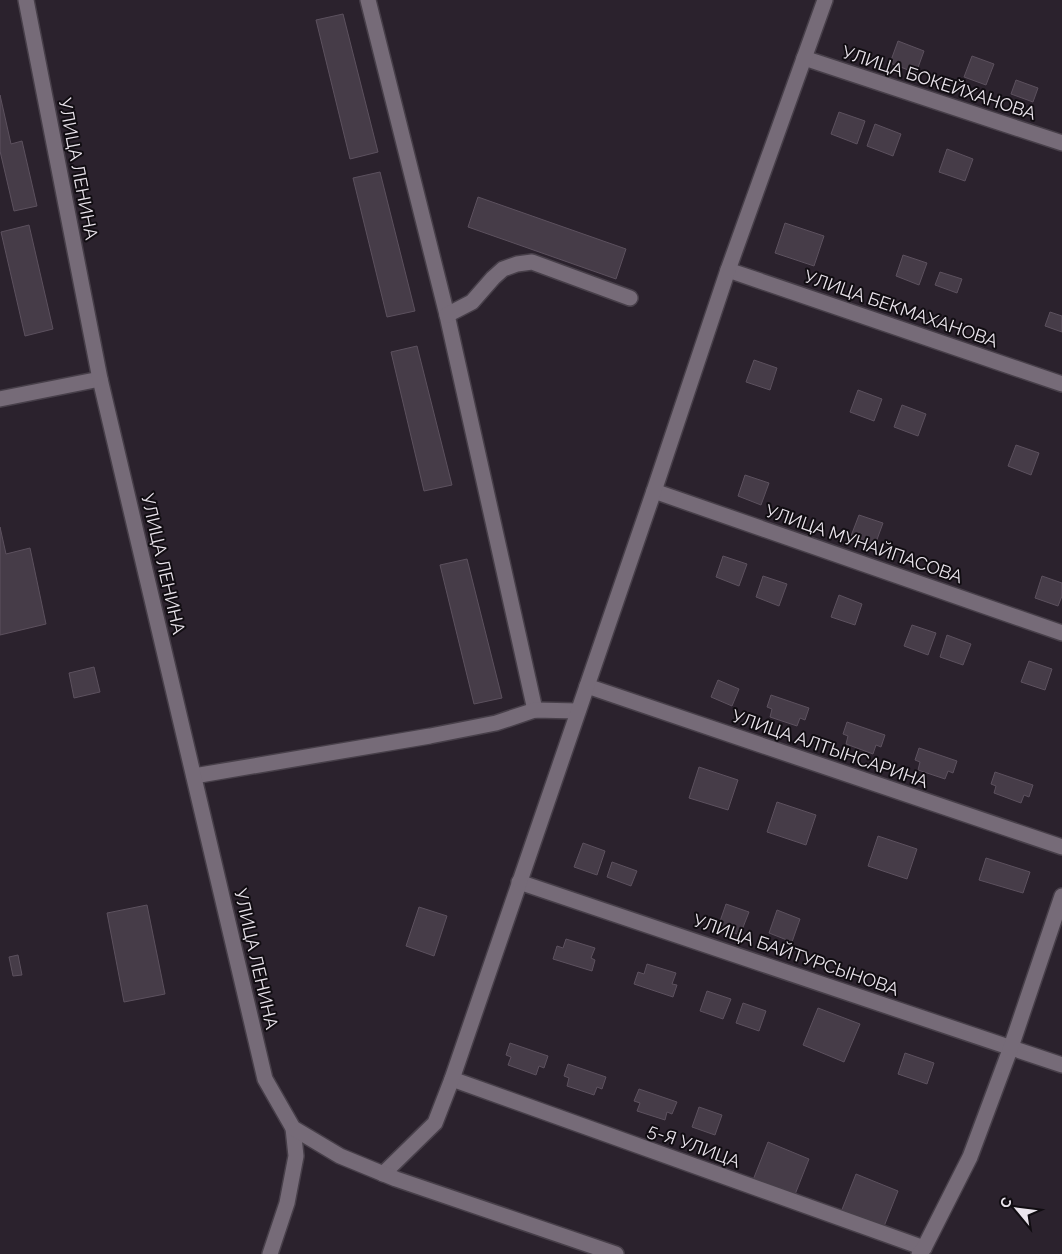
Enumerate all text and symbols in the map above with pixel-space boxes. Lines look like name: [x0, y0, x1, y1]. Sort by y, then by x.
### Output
street label: УЛИЦА БОКЕЙХАНОВА: [839, 41, 1039, 124]
street label: УЛИЦА ЛЕНИНА: [54, 96, 103, 241]
street label: УЛИЦА БЕКМАХАНОВА: [802, 265, 1001, 352]
street label: УЛИЦА ЛЕНИНА: [137, 492, 190, 636]
street label: УЛИЦА МУНАЙПАСОВА: [763, 500, 966, 587]
street label: УЛИЦА АЛТЫНСАРИНА: [729, 705, 931, 792]
street label: УЛИЦА ЛЕНИНА: [230, 887, 283, 1031]
street label: УЛИЦА БАЙТУРСЫНОВА: [691, 909, 902, 1000]
street label: 5-Я УЛИЦА: [645, 1119, 743, 1172]
north arrow: [992, 1184, 1042, 1234]
text: С: [996, 1194, 1015, 1211]

